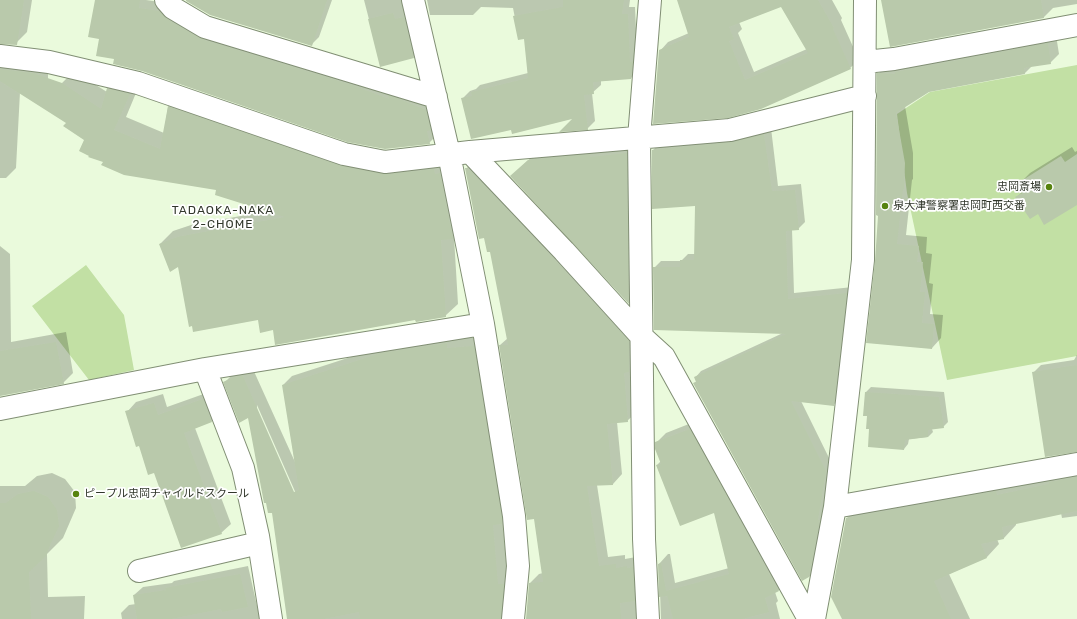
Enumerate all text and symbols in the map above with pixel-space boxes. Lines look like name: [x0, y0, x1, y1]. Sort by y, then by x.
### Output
place label: 忠岡斎場: [997, 180, 1041, 194]
marker: 忠岡斎場: [1044, 182, 1054, 192]
place label: 泉大津警察署忠岡町西交番: [893, 199, 1025, 213]
marker: 泉大津警察署忠岡町西交番: [880, 201, 890, 211]
district label: TADAOKA-NAKA 2-CHOME: [172, 204, 274, 232]
place label: ピープル忠岡チャイルドスクール: [84, 487, 249, 501]
marker: ピープル忠岡チャイルドスクール: [71, 489, 81, 499]

